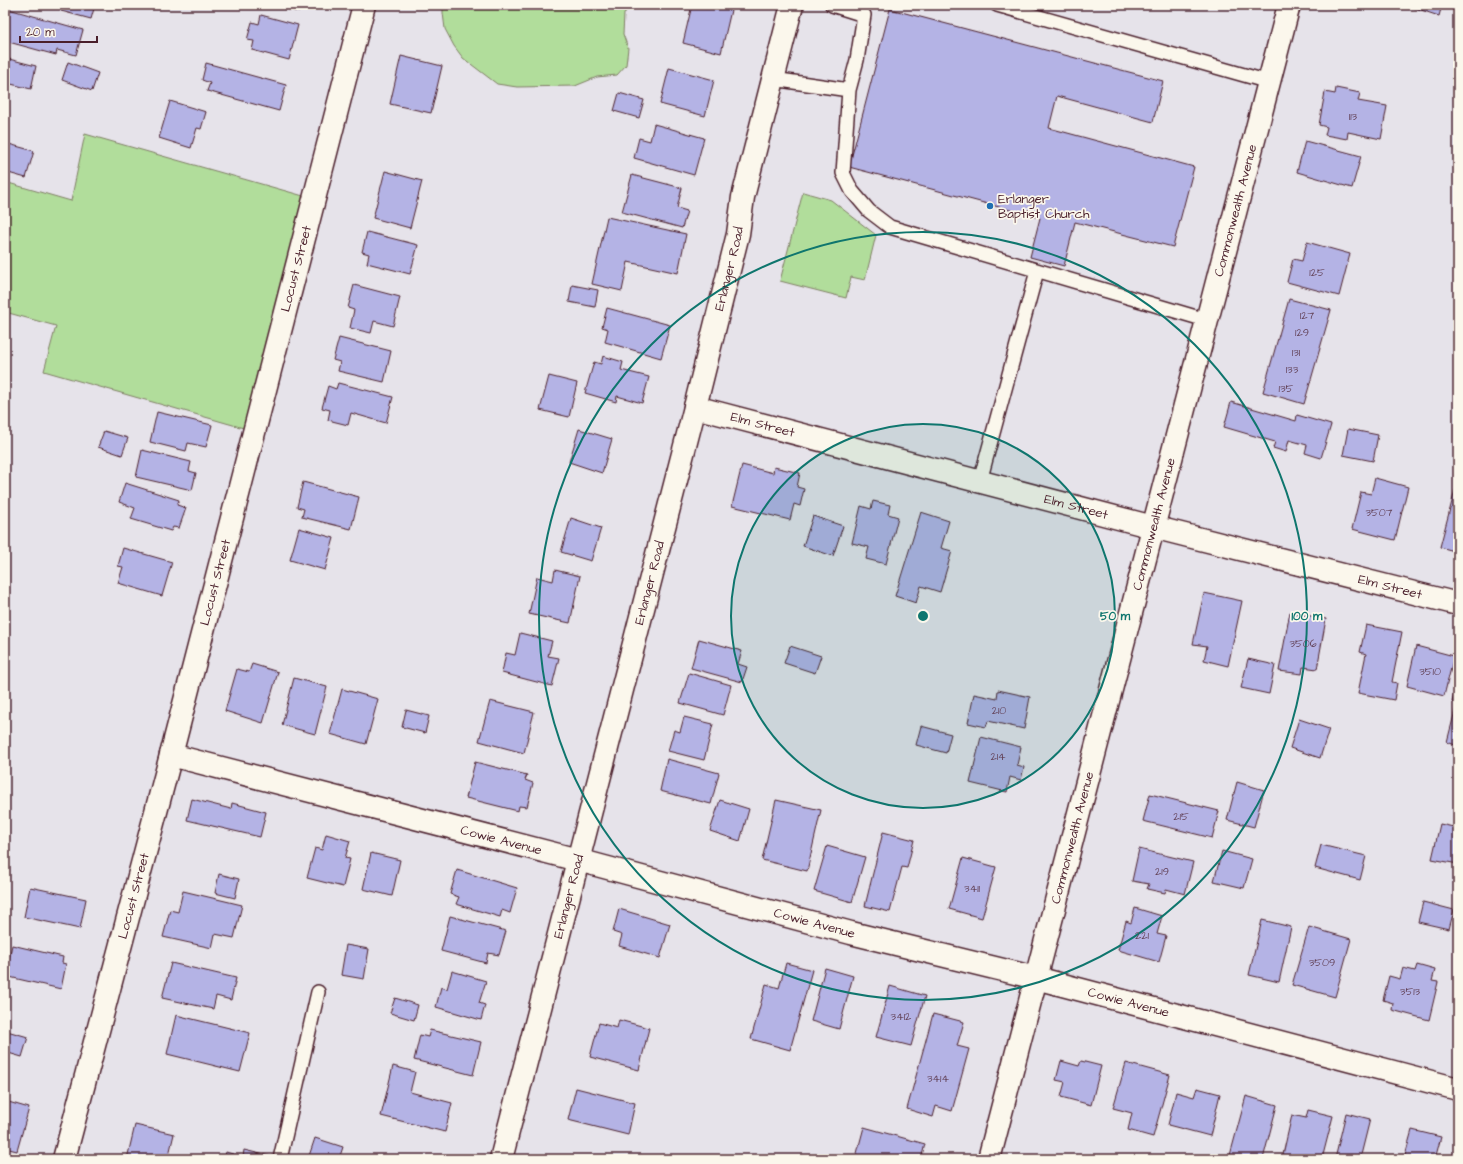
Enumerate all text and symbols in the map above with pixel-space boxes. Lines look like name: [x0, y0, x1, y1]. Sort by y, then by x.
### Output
scale bar: [20, 18, 97, 44]
text: 20 m: [26, 24, 55, 41]
house number: 113: [1349, 109, 1358, 124]
street label: Commonwealth Avenue: [1210, 142, 1261, 279]
place label: Erlanger Baptist Church: [998, 190, 1090, 223]
marker: Erlanger Baptist Church: [985, 201, 995, 211]
street label: Locust Street: [276, 223, 316, 314]
street label: Erlanger Road: [710, 225, 748, 313]
house number: 125: [1309, 265, 1325, 280]
house number: 127: [1300, 308, 1314, 323]
house number: 129: [1295, 325, 1309, 340]
house number: 131: [1292, 345, 1301, 360]
house number: 133: [1286, 362, 1299, 377]
house number: 135: [1279, 381, 1294, 396]
street label: Elm Street: [729, 408, 797, 442]
street label: Commonwealth Avenue: [1128, 456, 1180, 592]
street label: Elm Street: [1042, 490, 1111, 524]
house number: 3507: [1365, 505, 1393, 520]
street label: Locust Street: [196, 537, 235, 628]
street label: Erlanger Road: [630, 539, 669, 627]
street label: Elm Street: [1356, 570, 1425, 604]
text: 50 m: [1100, 608, 1131, 625]
text: 100 m: [1292, 608, 1323, 625]
centre of rings: [916, 609, 930, 623]
house number: 3506: [1289, 636, 1317, 651]
house number: 3510: [1419, 664, 1441, 679]
house number: 210: [992, 703, 1006, 718]
house number: 214: [990, 749, 1006, 764]
street label: Commonwealth Avenue: [1047, 770, 1098, 906]
house number: 215: [1173, 809, 1189, 824]
street label: Cowie Avenue: [458, 821, 544, 859]
street label: Locust Street: [114, 850, 154, 941]
street label: Erlanger Road: [549, 852, 588, 941]
house number: 219: [1155, 864, 1169, 879]
house number: 3411: [964, 881, 981, 896]
street label: Cowie Avenue: [772, 904, 857, 943]
house number: 221: [1135, 928, 1150, 943]
house number: 3509: [1309, 955, 1335, 970]
street label: Cowie Avenue: [1086, 983, 1171, 1022]
house number: 3513: [1400, 984, 1421, 999]
house number: 3412: [891, 1009, 912, 1024]
house number: 3414: [927, 1071, 949, 1086]

